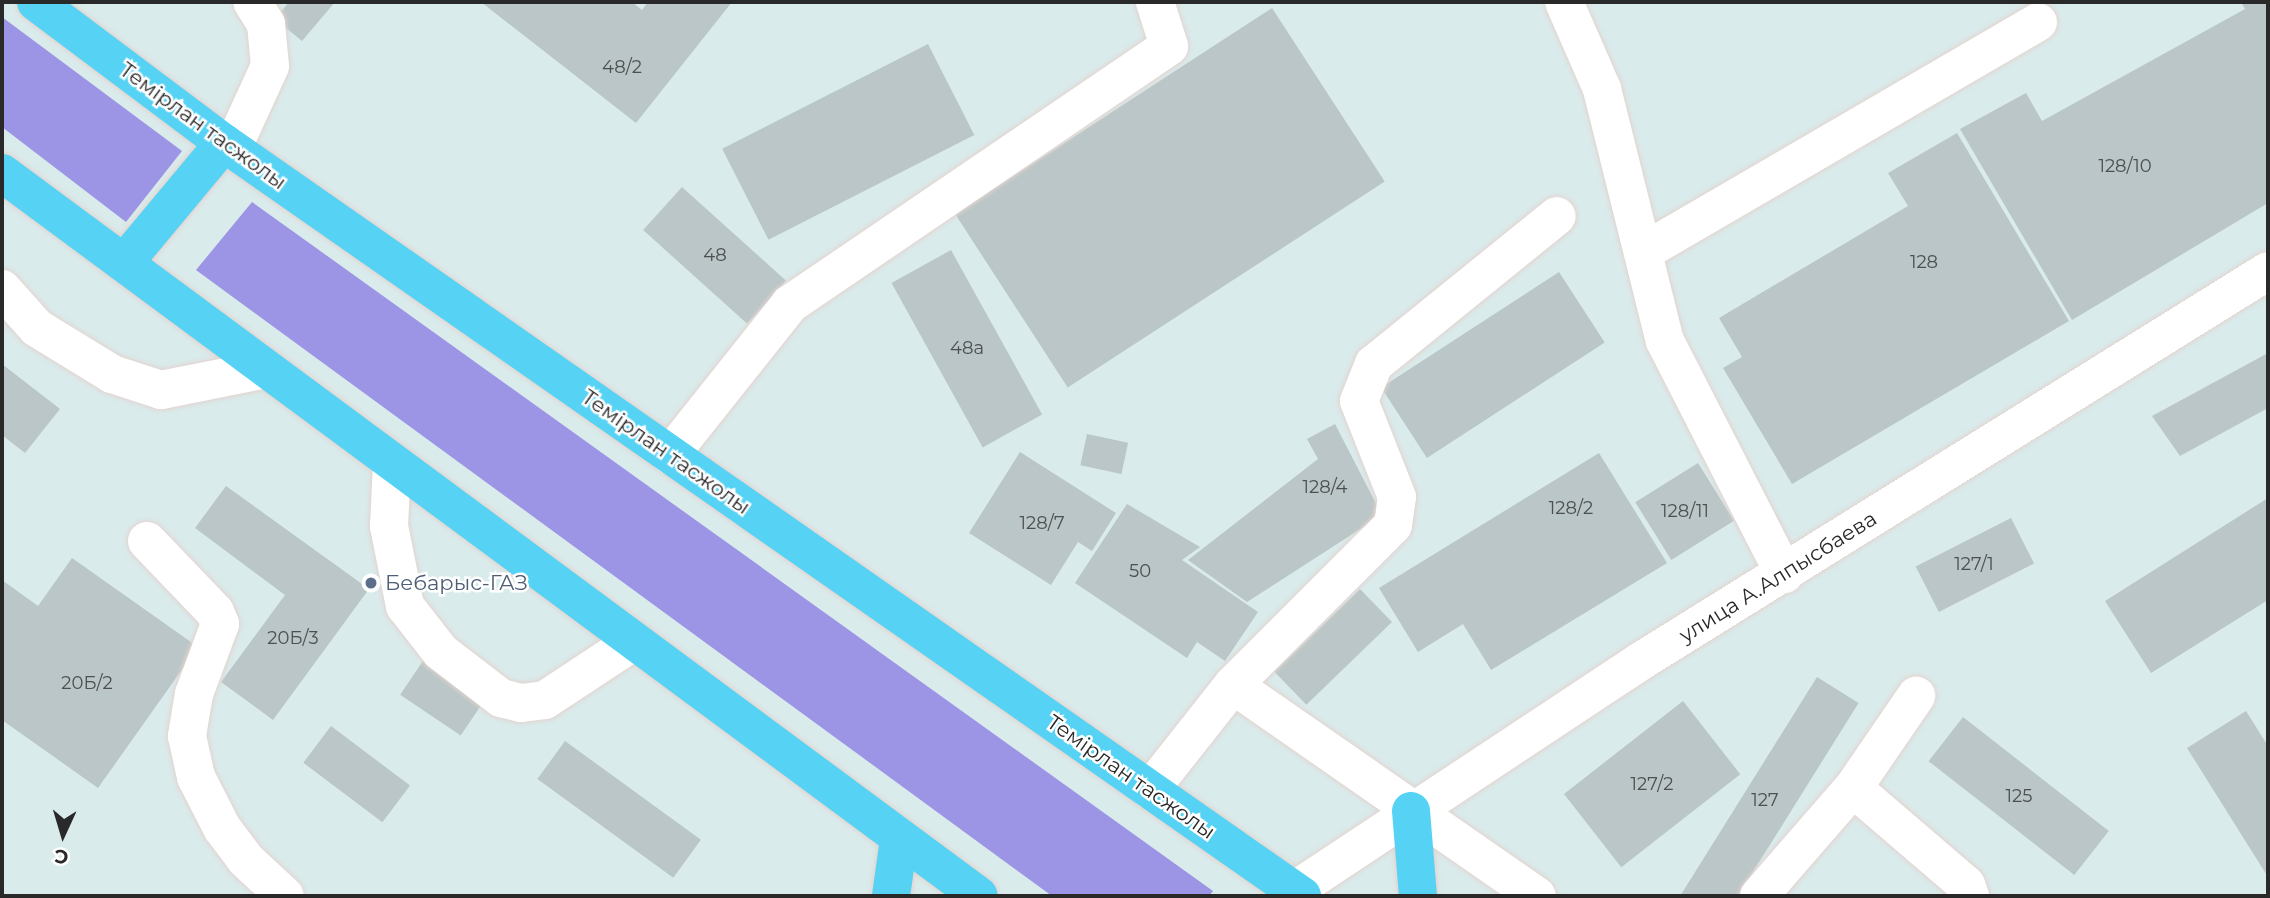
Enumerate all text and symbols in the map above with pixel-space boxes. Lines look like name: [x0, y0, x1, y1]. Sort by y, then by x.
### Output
house number: 48/2: [602, 56, 642, 78]
street label: Темірлан тасжолы: [115, 57, 291, 195]
house number: 128/10: [2098, 155, 2152, 177]
house number: 48: [703, 244, 727, 266]
house number: 128: [1910, 251, 1938, 273]
house number: 48а: [950, 337, 984, 359]
street label: Темірлан тасжолы: [577, 384, 755, 520]
house number: 128/4: [1303, 476, 1347, 498]
house number: 128/2: [1549, 497, 1593, 519]
house number: 128/11: [1661, 500, 1709, 522]
street label: улица А.Алпысбаева: [1675, 506, 1881, 648]
house number: 128/7: [1019, 512, 1065, 534]
house number: 127/1: [1954, 553, 1994, 575]
house number: 50: [1129, 560, 1151, 582]
place label: Бебарыс-ГАЗ: [385, 570, 528, 596]
marker: Бебарыс-ГАЗ: [363, 575, 379, 591]
house number: 20Б/3: [267, 627, 319, 649]
house number: 20Б/2: [61, 672, 113, 694]
street label: Темірлан тасжолы: [1042, 709, 1220, 845]
house number: 127/2: [1631, 773, 1673, 795]
house number: 125: [2006, 785, 2032, 807]
house number: 127: [1751, 789, 1779, 811]
north arrow: [28, 800, 98, 870]
text: С: [54, 844, 69, 868]

